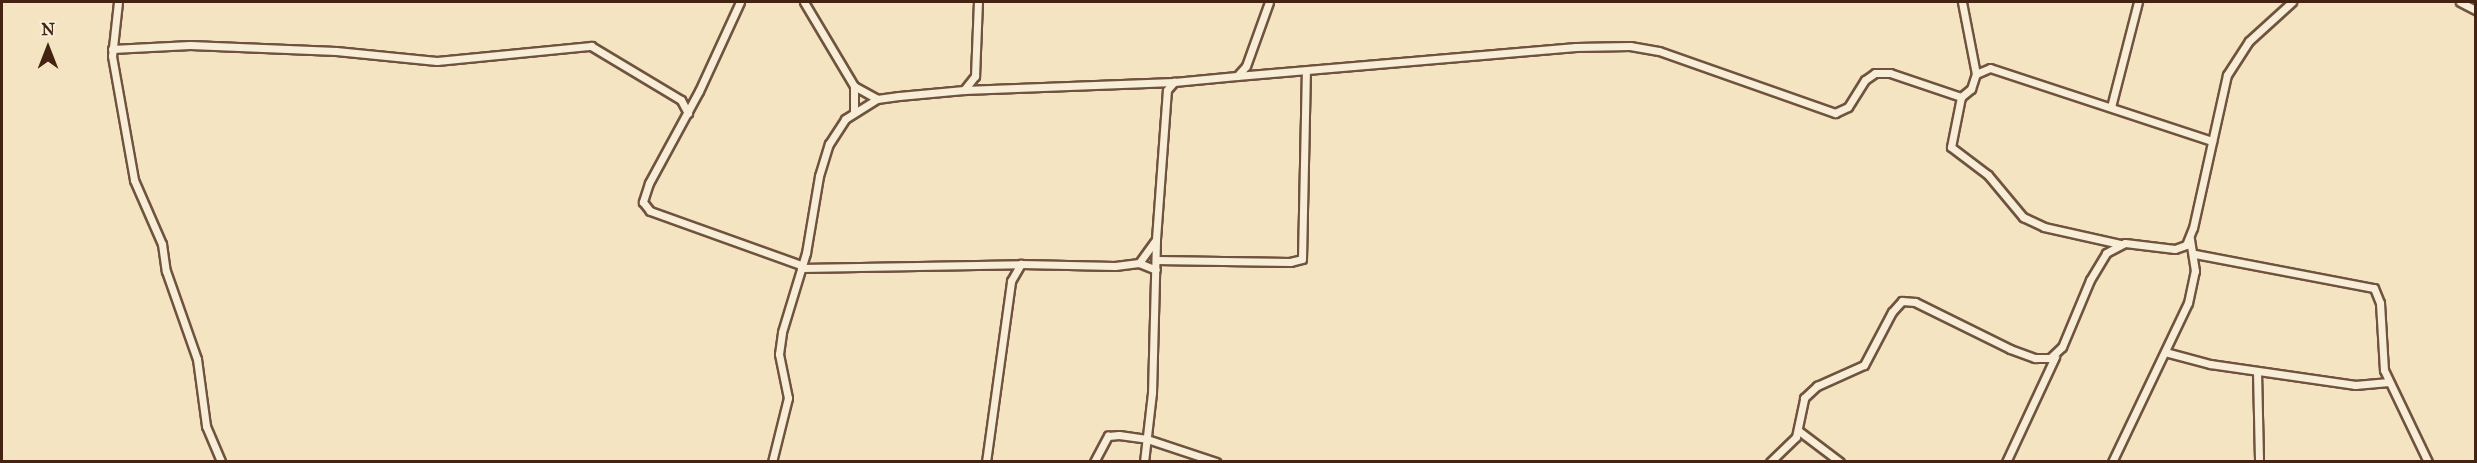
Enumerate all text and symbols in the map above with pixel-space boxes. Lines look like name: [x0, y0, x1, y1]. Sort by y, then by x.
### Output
north arrow: [18, 18, 78, 78]
text: N: [41, 20, 55, 39]

